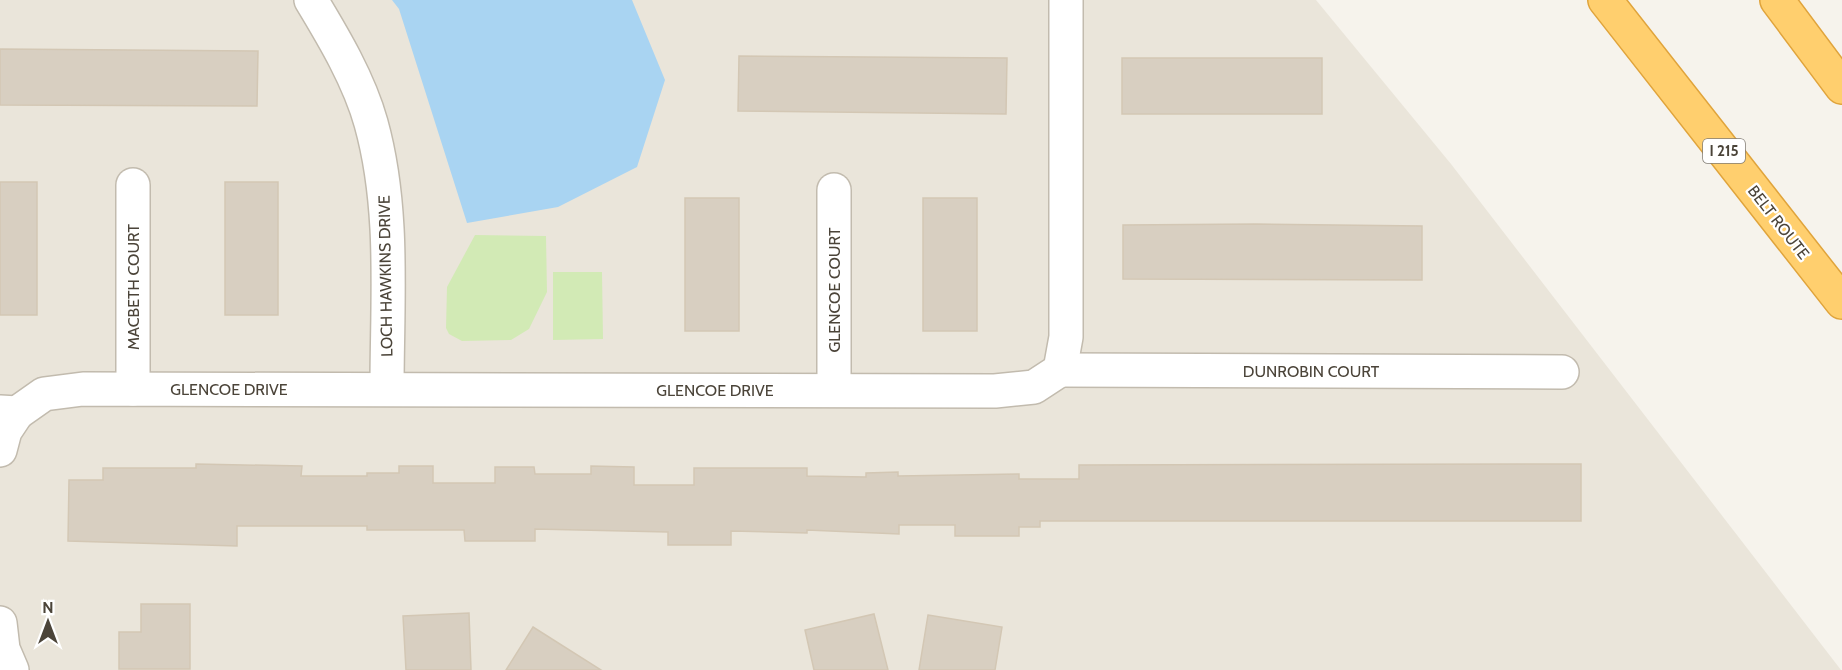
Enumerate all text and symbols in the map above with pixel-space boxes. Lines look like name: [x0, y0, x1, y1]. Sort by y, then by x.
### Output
road number: I 215: [1703, 139, 1745, 163]
street label: BELT ROUTE: [1744, 182, 1813, 263]
street label: LOCH HAWKINS DRIVE: [375, 195, 396, 357]
street label: MACBETH COURT: [124, 224, 143, 350]
street label: GLENCOE COURT: [825, 227, 844, 352]
street label: DUNROBIN COURT: [1243, 362, 1380, 381]
street label: GLENCOE DRIVE: [170, 380, 288, 399]
street label: GLENCOE DRIVE: [656, 381, 774, 400]
north arrow: [18, 592, 78, 652]
text: N: [42, 598, 54, 617]

